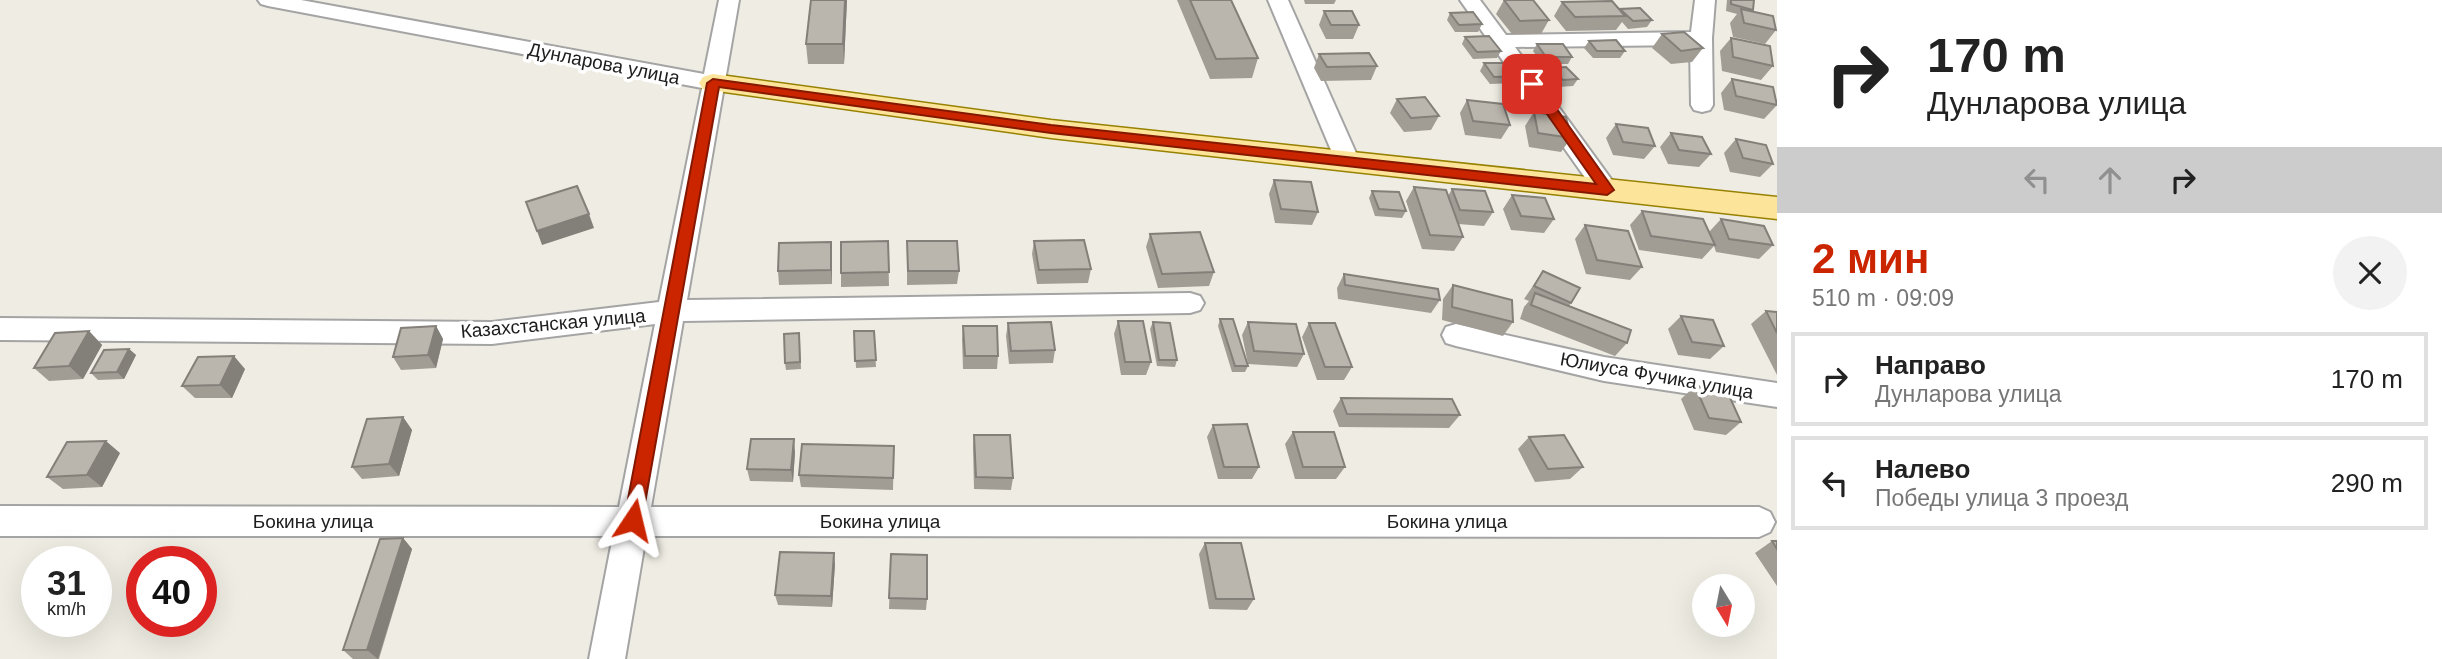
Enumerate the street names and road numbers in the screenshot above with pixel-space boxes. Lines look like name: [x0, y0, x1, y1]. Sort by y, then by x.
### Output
street label: Дунларова улица: [526, 38, 682, 89]
street label: Казахстанская улица: [460, 305, 647, 342]
street label: Юлиуса Фучика улица: [1559, 348, 1756, 403]
street label: Бокина улица: [253, 511, 374, 532]
street label: Бокина улица: [820, 511, 941, 532]
street label: Бокина улица: [1387, 511, 1508, 532]

